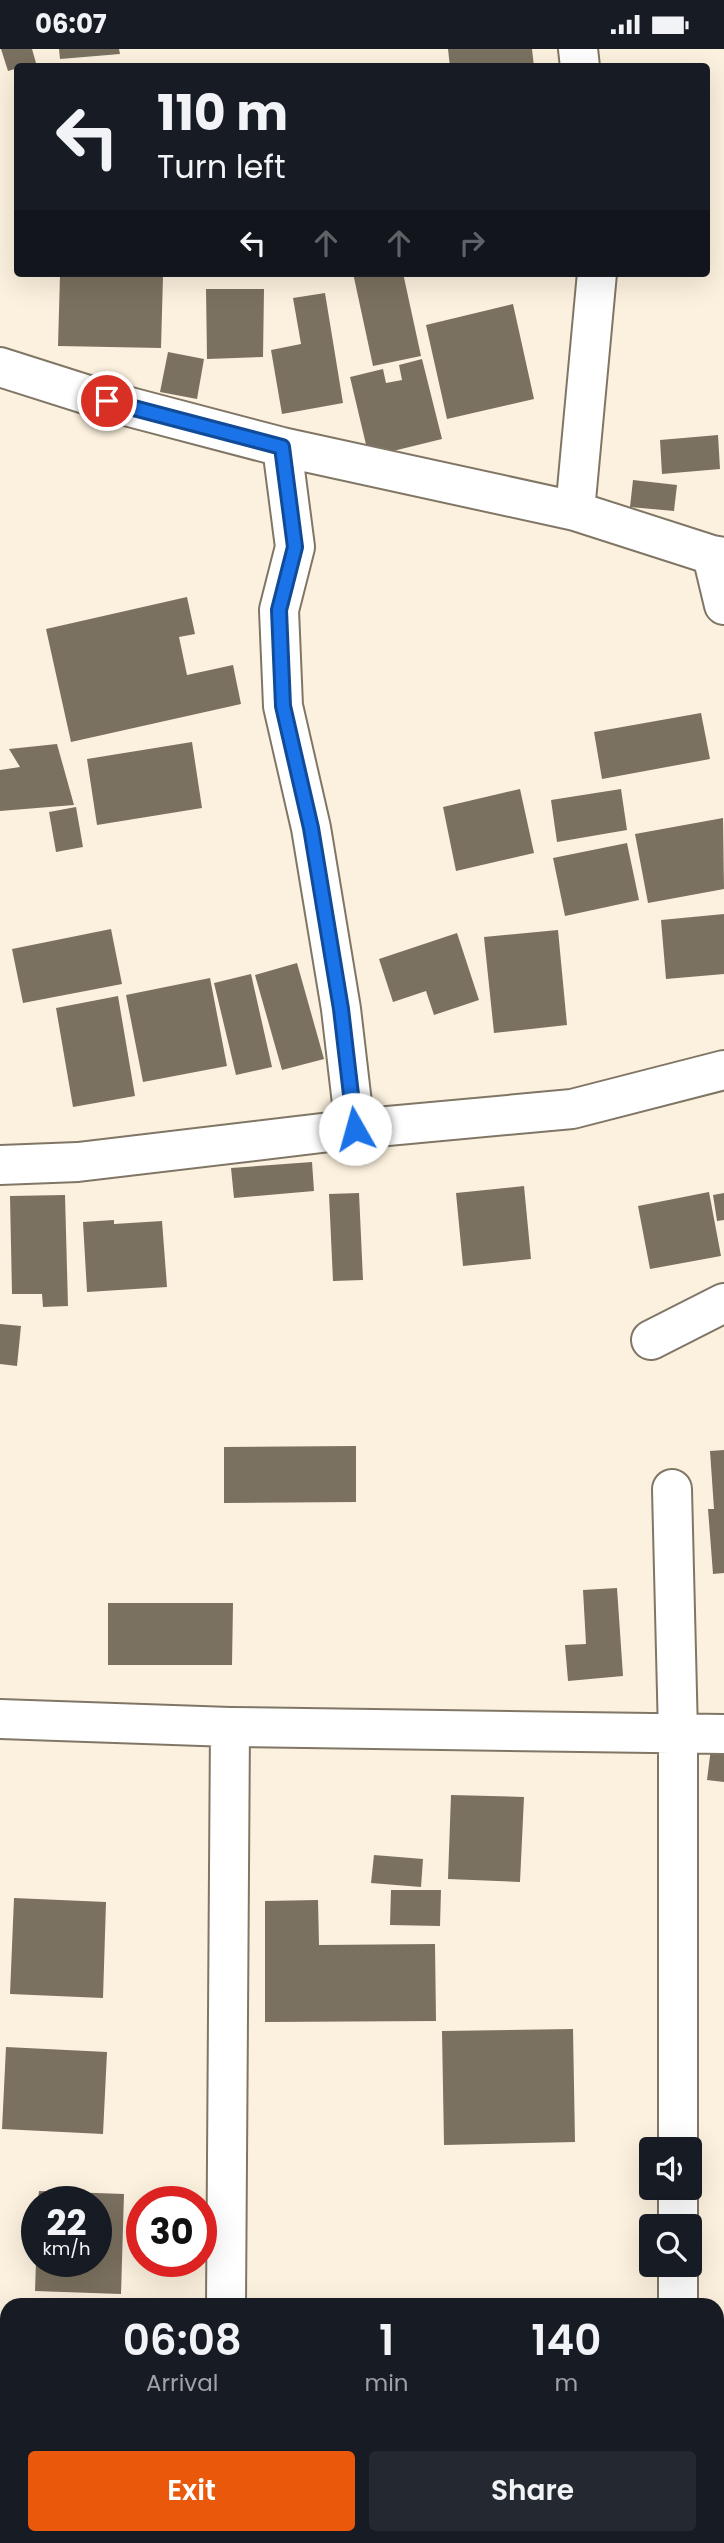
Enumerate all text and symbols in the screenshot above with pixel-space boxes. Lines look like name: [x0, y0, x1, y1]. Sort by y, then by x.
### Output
text: 06:07: [35, 6, 107, 42]
text: 110 m: [157, 79, 288, 147]
icon: left: [42, 91, 133, 182]
text: Turn left: [157, 144, 286, 189]
icon: left: [234, 224, 272, 262]
icon: ahead: [307, 224, 345, 262]
icon: ahead: [380, 224, 418, 262]
icon: right: [453, 224, 491, 262]
pin: [77, 371, 137, 431]
icon: arrive: [88, 382, 126, 420]
position arrow: [318, 1092, 392, 1166]
map controls: [639, 2137, 702, 2277]
button: sound: [639, 2137, 702, 2200]
speed limit sign: 30: [126, 2186, 217, 2277]
text: 22: [47, 2198, 86, 2247]
button: search: [639, 2214, 702, 2277]
text: km/h: [43, 2236, 90, 2261]
text: 06:08: [123, 2311, 242, 2370]
text: 1: [379, 2311, 394, 2370]
text: 140: [531, 2311, 601, 2370]
text: Arrival: [146, 2367, 218, 2399]
text: min: [364, 2367, 409, 2399]
text: m: [554, 2367, 578, 2399]
button: Exit: [28, 2451, 355, 2531]
button: Share: [369, 2451, 696, 2531]

